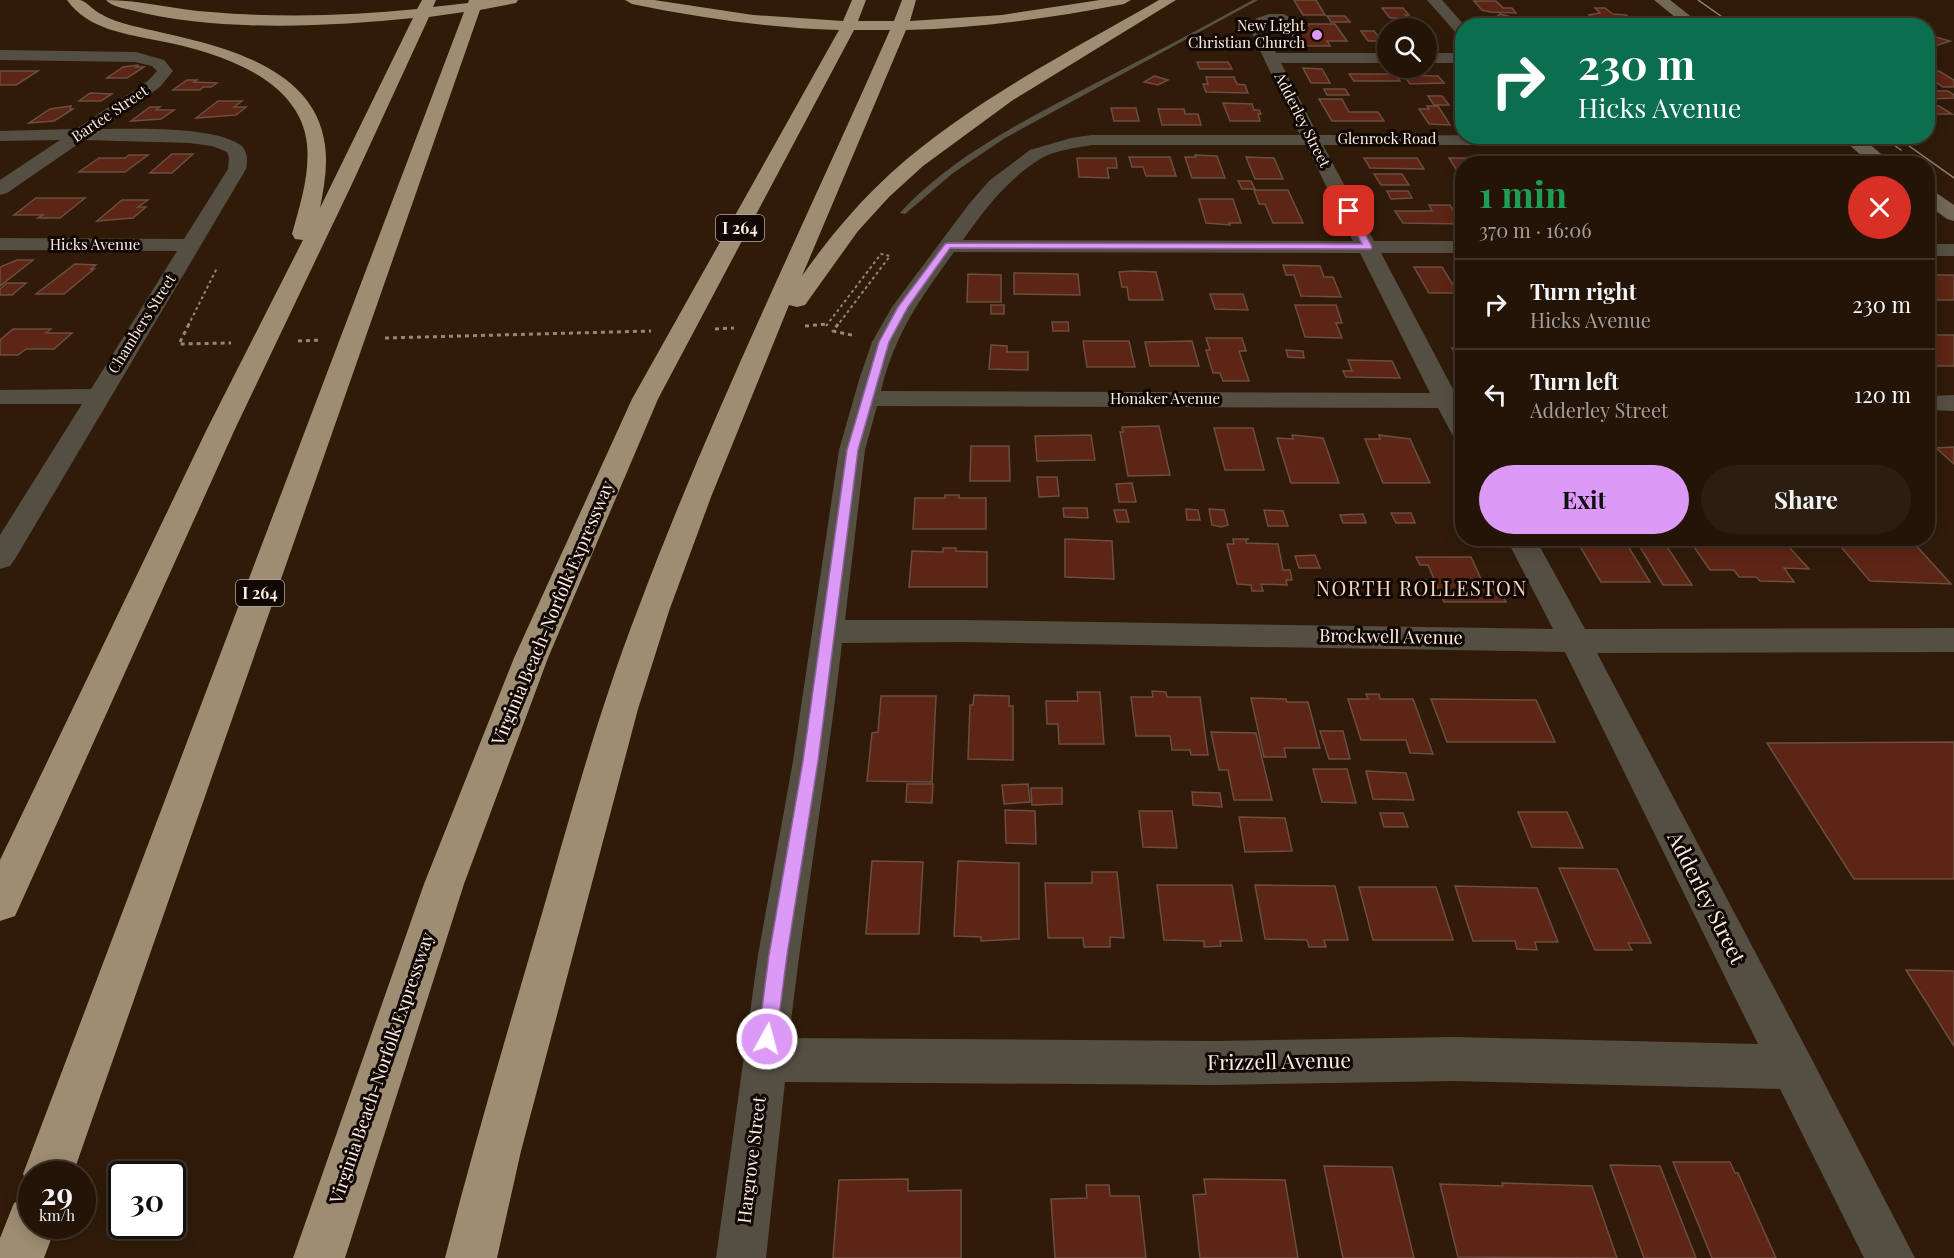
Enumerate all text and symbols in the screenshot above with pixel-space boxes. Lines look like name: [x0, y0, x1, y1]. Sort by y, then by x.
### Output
place label: New Light Christian Church: [1188, 15, 1306, 52]
map controls: [1377, 18, 1437, 78]
button: search: [1377, 18, 1437, 78]
marker: New Light Christian Church: [1310, 28, 1324, 42]
text: 230 m: [1578, 35, 1695, 91]
icon: right: [1479, 42, 1557, 120]
street label: Adderley Street: [1270, 68, 1336, 171]
street label: Bartee Street: [67, 80, 152, 146]
text: Hicks Avenue: [1578, 89, 1741, 125]
street label: Glenrock Road: [1338, 128, 1437, 148]
text: 1 min: [1479, 169, 1567, 217]
button: close: [1848, 176, 1911, 239]
pin: [1323, 185, 1374, 236]
icon: arrive: [1332, 194, 1365, 227]
road number: I 264: [716, 215, 764, 241]
text: 370 m · 16:06: [1479, 216, 1592, 243]
street label: Hicks Avenue: [50, 234, 140, 254]
street label: Chambers Street: [103, 270, 180, 377]
text: Turn right: [1530, 276, 1636, 306]
icon: right: [1479, 288, 1512, 321]
text: 230 m: [1852, 289, 1911, 319]
text: Hicks Avenue: [1530, 306, 1651, 333]
text: Turn left: [1530, 366, 1619, 396]
icon: left: [1479, 378, 1512, 411]
text: 120 m: [1854, 379, 1911, 409]
street label: Honaker Avenue: [1110, 388, 1220, 408]
text: Adderley Street: [1530, 396, 1668, 423]
button: Exit: [1479, 465, 1689, 534]
button: Share: [1701, 465, 1911, 534]
street label: Virginia Beach-Norfolk Expressway: [485, 476, 619, 750]
district label: NORTH ROLLESTON: [1316, 574, 1528, 601]
road number: I 264: [236, 580, 284, 606]
street label: Brockwell Avenue: [1319, 623, 1463, 649]
street label: Adderley Street: [1662, 825, 1753, 969]
street label: Virginia Beach-Norfolk Expressway: [323, 929, 439, 1208]
position arrow: [735, 1007, 799, 1071]
street label: Frizzell Avenue: [1207, 1045, 1351, 1075]
street label: Hargrove Street: [731, 1094, 771, 1225]
speed limit sign: 30: [108, 1161, 186, 1239]
text: 29: [41, 1173, 73, 1213]
text: km/h: [39, 1205, 75, 1225]

